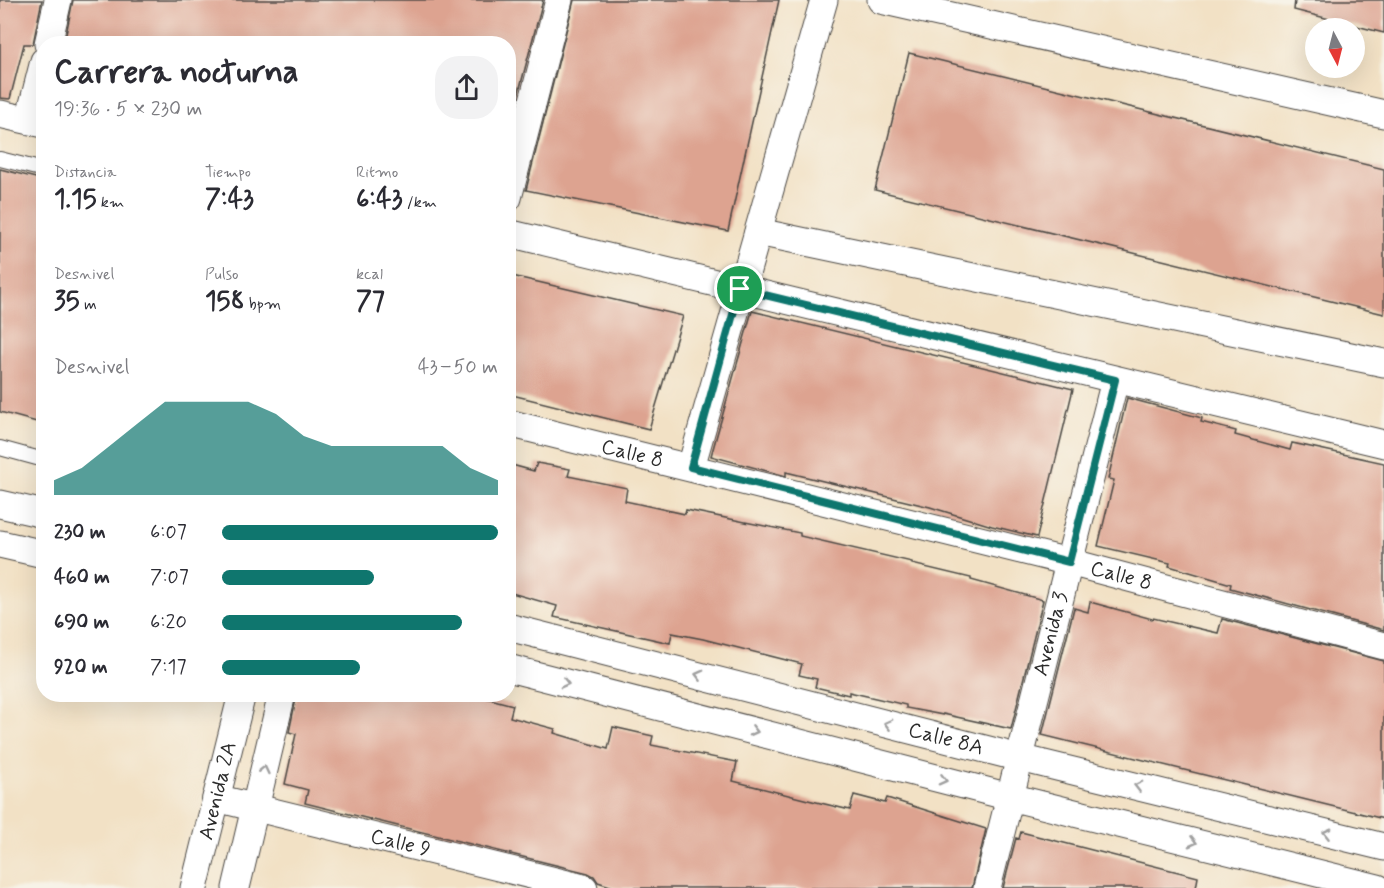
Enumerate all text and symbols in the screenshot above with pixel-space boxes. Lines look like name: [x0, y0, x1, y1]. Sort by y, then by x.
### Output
north arrow: [1305, 18, 1365, 78]
map controls: [1305, 18, 1365, 78]
text: Carrera nocturna: [54, 51, 299, 95]
button: share: [435, 56, 498, 119]
text: 19:36 · 5 × 230 m: [54, 96, 202, 123]
text: Distancia: [54, 162, 116, 183]
text: Tiempo: [205, 162, 251, 183]
text: Ritmo: [356, 162, 398, 183]
text: 1.15: [54, 183, 97, 217]
text: 7:43: [205, 183, 254, 217]
text: 6:43: [356, 183, 402, 217]
text: km: [97, 192, 124, 213]
text: /km: [402, 192, 437, 213]
pin: [714, 263, 765, 314]
text: Desnivel: [54, 264, 114, 285]
text: Pulso: [205, 264, 239, 285]
text: kcal: [356, 264, 383, 285]
icon: arrive: [723, 272, 756, 305]
text: 35: [54, 285, 80, 319]
text: 158: [205, 285, 245, 319]
text: 77: [356, 285, 385, 319]
text: m: [80, 294, 97, 315]
text: bpm: [245, 294, 281, 315]
text: Desnivel: [54, 354, 129, 381]
text: 43–50 m: [418, 354, 498, 381]
street label: Calle 8: [598, 433, 666, 475]
text: 230 m: [54, 519, 106, 546]
text: 6:07: [150, 519, 187, 546]
street label: Calle 8: [1087, 554, 1155, 598]
text: 460 m: [54, 564, 110, 591]
text: 7:07: [150, 564, 189, 591]
street label: Avenida 3: [1027, 588, 1075, 679]
text: 690 m: [54, 609, 110, 636]
text: 6:20: [150, 609, 187, 636]
text: 920 m: [54, 654, 108, 681]
text: 7:17: [150, 654, 186, 681]
one-way arrow: [694, 670, 704, 683]
one-way arrow: [560, 675, 570, 688]
street label: Calle 8A: [905, 716, 986, 762]
one-way arrow: [883, 718, 893, 731]
one-way arrow: [749, 724, 759, 737]
street label: Avenida 2A: [192, 739, 244, 843]
one-way arrow: [257, 765, 270, 775]
one-way arrow: [938, 772, 948, 785]
one-way arrow: [1133, 781, 1143, 794]
street label: Calle 9: [368, 822, 434, 864]
one-way arrow: [1322, 827, 1332, 840]
one-way arrow: [1188, 835, 1198, 848]

